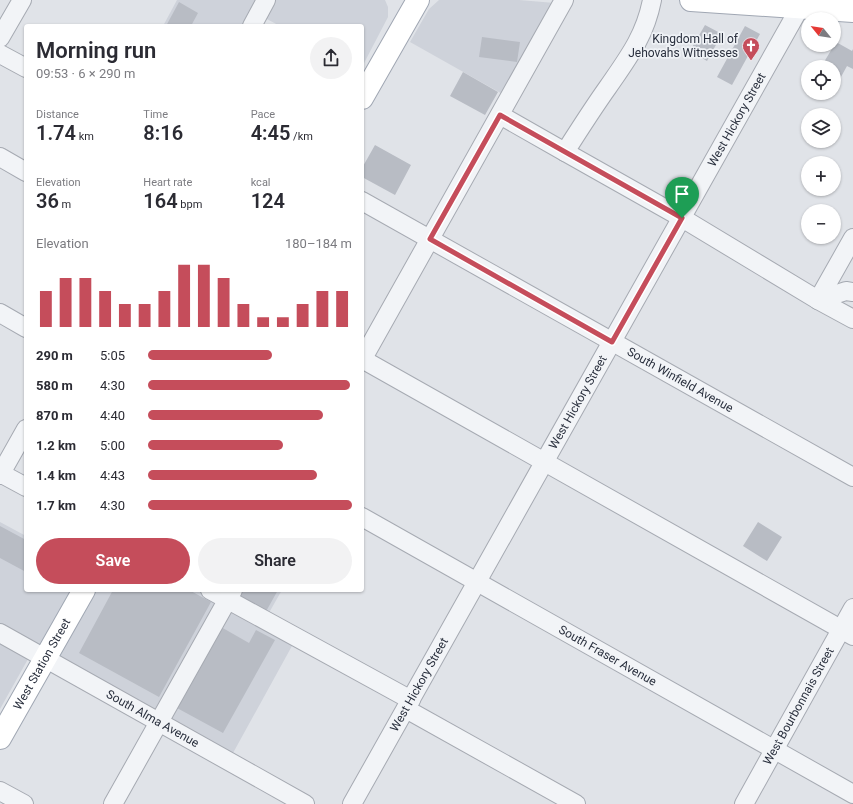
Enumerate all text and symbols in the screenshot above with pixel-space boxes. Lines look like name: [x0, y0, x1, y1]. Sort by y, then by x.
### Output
north arrow: [801, 12, 841, 52]
map controls: [801, 12, 841, 244]
place label: Kingdom Hall of Jehovahs Witnesses: [628, 32, 739, 60]
church icon: Kingdom Hall of Jehovahs Witnesses: [741, 36, 761, 61]
button: share: [310, 37, 352, 79]
text: Morning run: [36, 38, 156, 63]
button: locate: [801, 60, 841, 100]
text: 09:53 · 6 × 290 m: [36, 66, 135, 81]
street label: West Hickory Street: [705, 70, 769, 169]
text: Distance: [36, 108, 79, 121]
text: Time: [143, 108, 168, 121]
text: Pace: [251, 108, 275, 121]
button: layers: [801, 108, 841, 148]
text: 1.74: [36, 121, 76, 145]
text: 8:16: [143, 121, 183, 145]
text: 4:45: [251, 121, 290, 145]
text: km: [76, 130, 94, 143]
text: /km: [290, 130, 313, 143]
button: +: [801, 156, 841, 196]
text: Elevation: [36, 176, 81, 189]
text: Heart rate: [143, 176, 192, 189]
text: kcal: [251, 176, 271, 189]
pin: [665, 177, 699, 218]
icon: arrive: [671, 183, 693, 205]
text: 36: [36, 189, 59, 213]
text: 164: [143, 189, 178, 213]
text: 124: [251, 189, 285, 213]
text: m: [59, 198, 71, 211]
text: bpm: [178, 198, 202, 211]
button: −: [801, 204, 841, 244]
text: Elevation: [36, 236, 89, 251]
text: 180–184 m: [285, 236, 352, 251]
street label: South Winfield Avenue: [625, 345, 736, 415]
text: 290 m: [36, 348, 73, 363]
text: 5:05: [100, 348, 125, 363]
street label: West Hickory Street: [546, 353, 610, 451]
text: 580 m: [36, 378, 73, 393]
text: 4:30: [100, 378, 125, 393]
text: 870 m: [36, 408, 73, 423]
text: 4:40: [100, 408, 125, 423]
text: 1.2 km: [36, 438, 76, 453]
text: 5:00: [100, 438, 125, 453]
text: 1.4 km: [36, 468, 76, 483]
text: 4:43: [100, 468, 125, 483]
text: 1.7 km: [36, 498, 76, 513]
text: 4:30: [100, 498, 125, 513]
button: Save: [36, 538, 190, 584]
button: Share: [198, 538, 352, 584]
street label: West Station Street: [11, 616, 73, 712]
street label: South Fraser Avenue: [556, 622, 659, 689]
street label: West Hickory Street: [387, 635, 451, 734]
street label: West Bourbonnais Street: [760, 645, 837, 767]
street label: South Alma Avenue: [104, 687, 202, 750]

